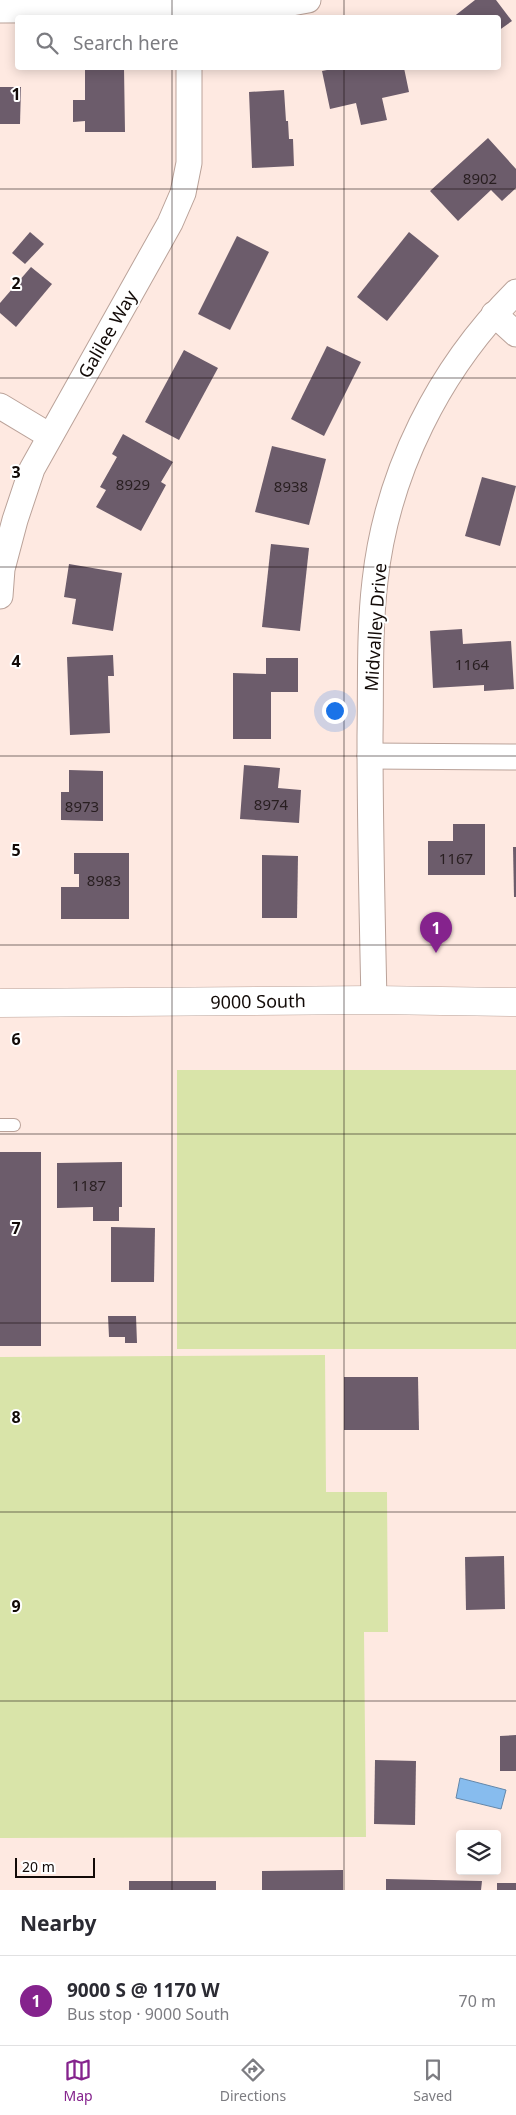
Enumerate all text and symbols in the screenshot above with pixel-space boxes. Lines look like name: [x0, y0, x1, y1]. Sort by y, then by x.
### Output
search box: [15, 15, 501, 70]
icon: search: [33, 29, 61, 57]
text: Search here: [73, 30, 179, 56]
text: 1: [11, 83, 21, 105]
house number: 8902: [463, 168, 497, 188]
text: 2: [11, 272, 21, 294]
street label: Galilee Way: [72, 285, 142, 382]
text: 3: [11, 461, 21, 483]
house number: 8929: [116, 474, 150, 494]
house number: 8938: [274, 476, 308, 496]
street label: Midvalley Drive: [359, 562, 391, 692]
text: 4: [11, 650, 21, 672]
house number: 1164: [455, 654, 490, 674]
your location: [322, 698, 348, 724]
house number: 8974: [254, 794, 289, 814]
house number: 8973: [65, 796, 99, 816]
text: 5: [11, 839, 21, 861]
house number: 1167: [439, 848, 473, 868]
house number: 8983: [87, 870, 121, 890]
pin: 1: [420, 912, 452, 953]
street label: 9000 South: [210, 988, 306, 1014]
text: 6: [11, 1028, 21, 1050]
house number: 1187: [72, 1175, 106, 1195]
text: 7: [11, 1217, 21, 1239]
text: 8: [11, 1406, 21, 1428]
text: 9: [11, 1595, 21, 1617]
map controls: [456, 1830, 501, 1875]
button: layers: [456, 1830, 501, 1875]
scale bar: [15, 1855, 95, 1878]
text: 20 m: [22, 1857, 55, 1876]
text: Nearby: [20, 1909, 96, 1937]
text: 9000 S @ 1170 W: [67, 1977, 220, 2003]
text: 1: [31, 1990, 41, 2012]
text: 70 m: [459, 1990, 496, 2012]
text: Bus stop · 9000 South: [67, 2003, 229, 2025]
tab: Map: [64, 2056, 93, 2105]
tab: Directions: [220, 2056, 286, 2105]
tab: Saved: [413, 2056, 452, 2105]

